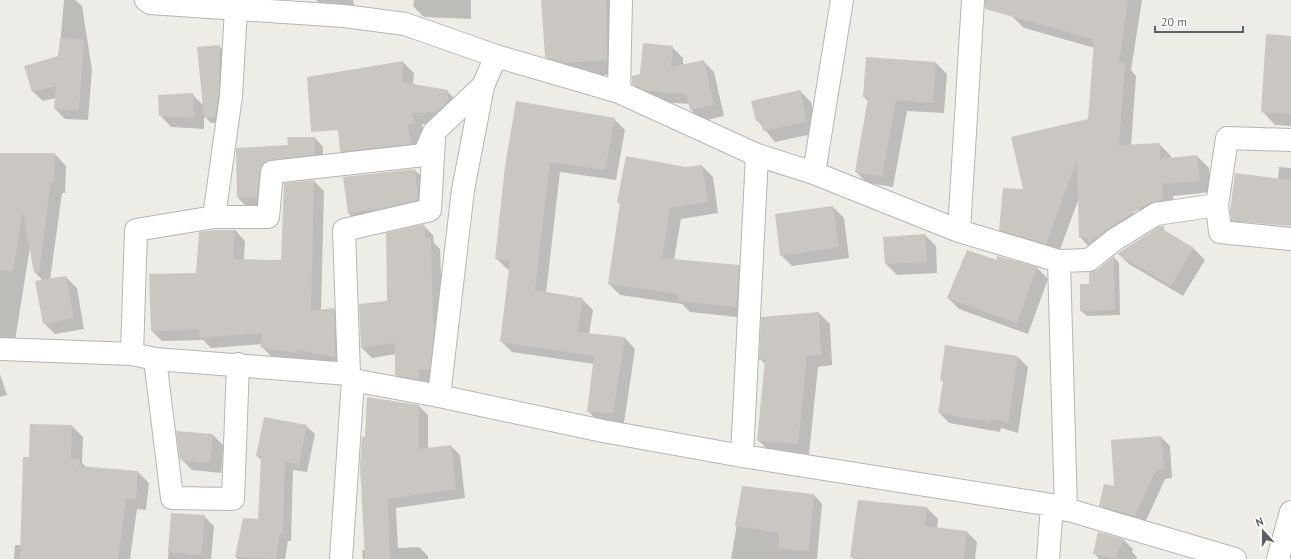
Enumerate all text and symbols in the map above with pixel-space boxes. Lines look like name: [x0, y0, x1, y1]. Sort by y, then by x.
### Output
scale bar: [1155, 8, 1243, 34]
text: 20 m: [1161, 14, 1187, 29]
north arrow: [1243, 511, 1283, 551]
text: N: [1254, 514, 1265, 529]

